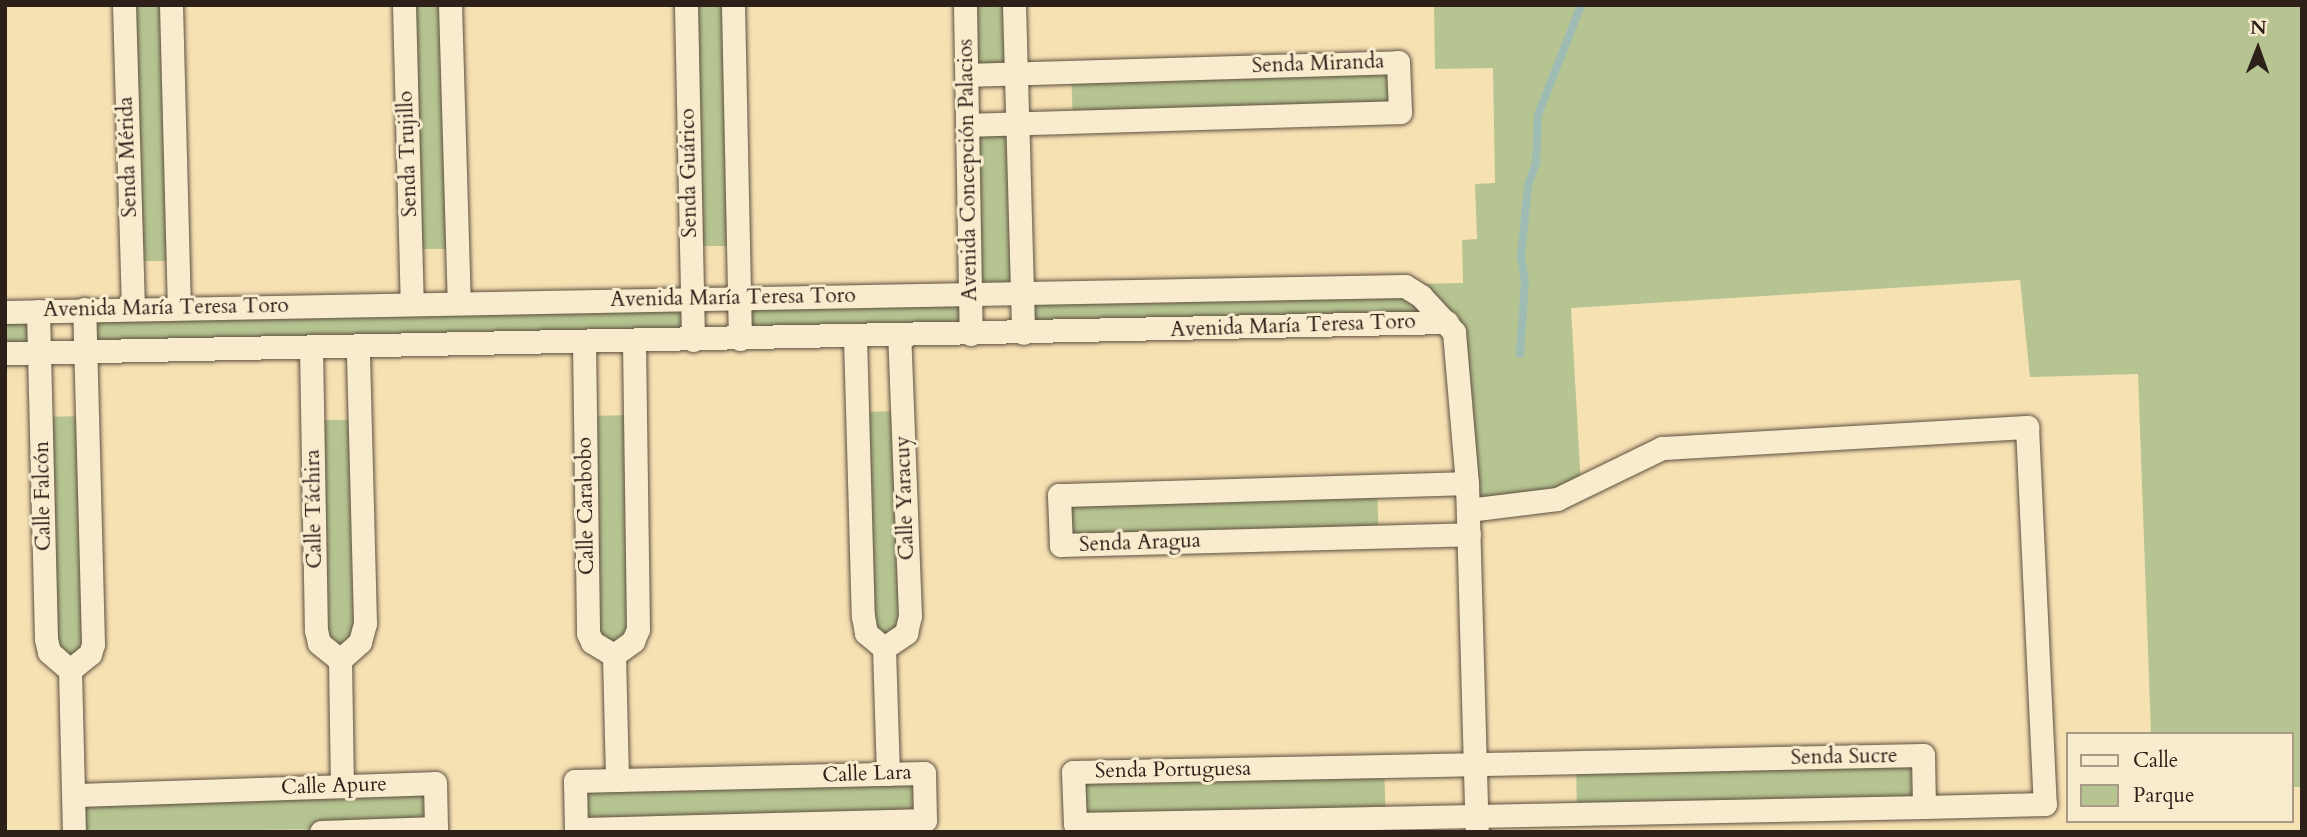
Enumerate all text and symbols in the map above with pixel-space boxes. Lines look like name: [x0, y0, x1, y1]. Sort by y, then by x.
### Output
north arrow: [2223, 14, 2293, 84]
text: N: [2250, 15, 2267, 41]
street label: Avenida Concepción Palacios: [953, 38, 983, 302]
street label: Senda Miranda: [1251, 49, 1385, 79]
street label: Senda Trujillo: [393, 90, 423, 218]
street label: Senda Mérida: [113, 96, 143, 218]
street label: Senda Guárico: [675, 108, 703, 238]
street label: Avenida María Teresa Toro: [610, 283, 856, 313]
street label: Avenida María Teresa Toro: [43, 293, 289, 323]
street label: Avenida María Teresa Toro: [1170, 309, 1416, 343]
street label: Calle Yaracuy: [890, 435, 920, 561]
street label: Calle Carabobo: [572, 437, 600, 575]
street label: Calle Falcón: [29, 441, 57, 551]
street label: Calle Táchira: [300, 449, 328, 569]
street label: Senda Aragua: [1079, 528, 1201, 558]
legend: [2066, 732, 2293, 823]
street label: Senda Sucre: [1790, 743, 1898, 771]
text: Calle: [2133, 746, 2178, 775]
street label: Senda Portuguesa: [1095, 756, 1251, 784]
street label: Calle Lara: [822, 760, 912, 788]
street label: Calle Apure: [281, 772, 387, 800]
text: Parque: [2133, 781, 2194, 810]

